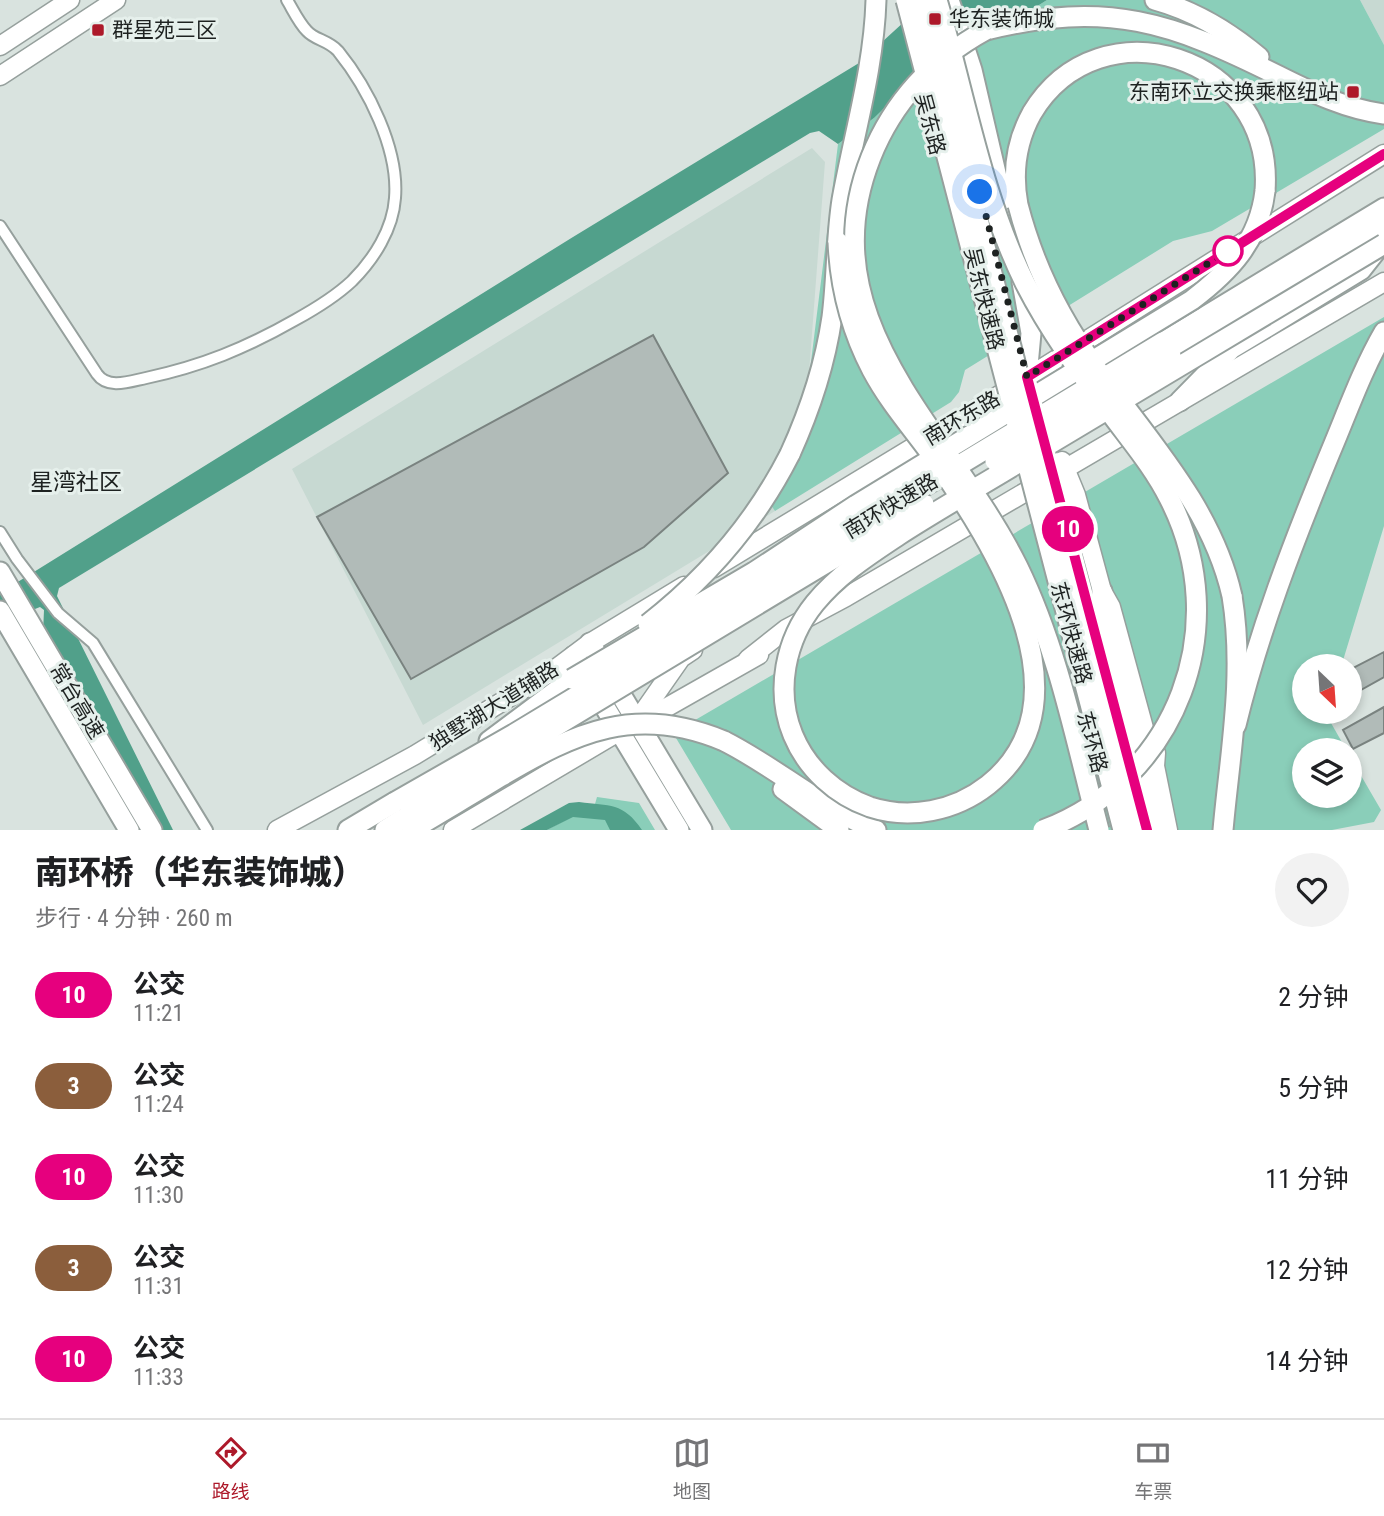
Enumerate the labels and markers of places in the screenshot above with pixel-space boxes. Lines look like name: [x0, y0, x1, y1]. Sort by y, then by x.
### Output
place label: 华东装饰城: [949, 7, 1054, 31]
marker: 华东装饰城: [927, 11, 943, 27]
place label: 群星苑三区: [112, 18, 217, 42]
marker: 群星苑三区: [90, 22, 106, 38]
place label: 东南环立交换乘枢纽站: [1129, 80, 1339, 104]
marker: 东南环立交换乘枢纽站: [1345, 84, 1361, 100]
unlabelled marker: [1213, 236, 1243, 266]

